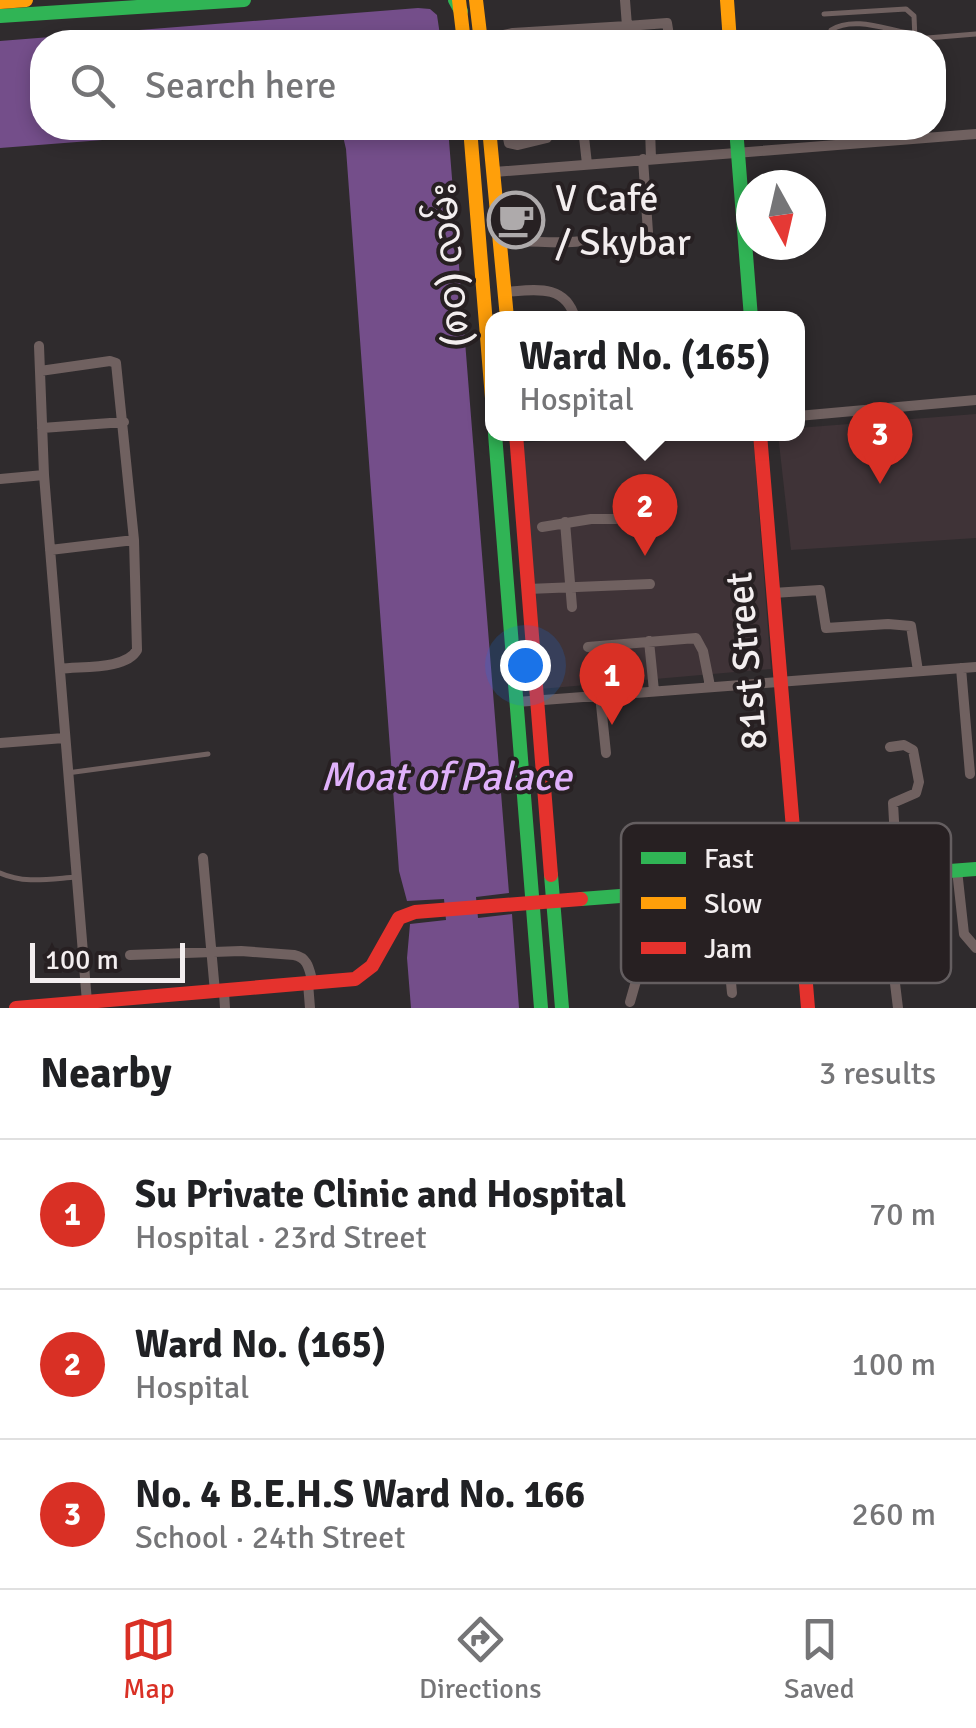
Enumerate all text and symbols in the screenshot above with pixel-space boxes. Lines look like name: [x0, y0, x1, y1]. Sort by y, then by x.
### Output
search box: [30, 30, 946, 140]
icon: search: [65, 58, 120, 113]
text: Search here: [145, 62, 337, 109]
north arrow: [736, 170, 826, 260]
place label: V Café / Skybar: [555, 175, 691, 266]
street label: (၈၀) လမ်း: [416, 181, 480, 349]
cafe icon: V Café / Skybar: [486, 190, 546, 250]
popup: [485, 311, 805, 441]
text: Ward No. (165): [519, 333, 771, 380]
text: Hospital: [519, 380, 634, 419]
pin: 3: [848, 402, 912, 484]
pin: 2: [612, 474, 678, 556]
street label: 81st Street: [715, 570, 778, 752]
your location: [500, 640, 551, 691]
pin: 1: [580, 642, 644, 725]
water label: Moat of Palace: [320, 752, 574, 802]
legend: [621, 823, 951, 983]
text: Fast: [704, 842, 754, 876]
text: Slow: [704, 887, 762, 921]
text: Jam: [704, 932, 752, 966]
scale bar: [30, 938, 185, 983]
text: 100 m: [45, 943, 119, 977]
text: Nearby: [40, 1048, 172, 1099]
text: 3 results: [819, 1054, 936, 1093]
text: Su Private Clinic and Hospital: [135, 1171, 626, 1218]
text: 1: [64, 1195, 81, 1234]
text: 70 m: [869, 1195, 936, 1234]
text: Hospital · 23rd Street: [135, 1218, 427, 1257]
text: Ward No. (165): [135, 1321, 386, 1368]
text: 2: [64, 1345, 81, 1384]
text: 100 m: [852, 1345, 936, 1384]
text: Hospital: [135, 1368, 250, 1407]
text: No. 4 B.E.H.S Ward No. 166: [135, 1471, 585, 1518]
text: 3: [64, 1495, 81, 1534]
text: 260 m: [852, 1495, 936, 1534]
text: School · 24th Street: [135, 1518, 405, 1557]
tab: Map: [121, 1612, 176, 1706]
tab: Directions: [419, 1612, 541, 1706]
tab: Saved: [784, 1612, 855, 1706]

